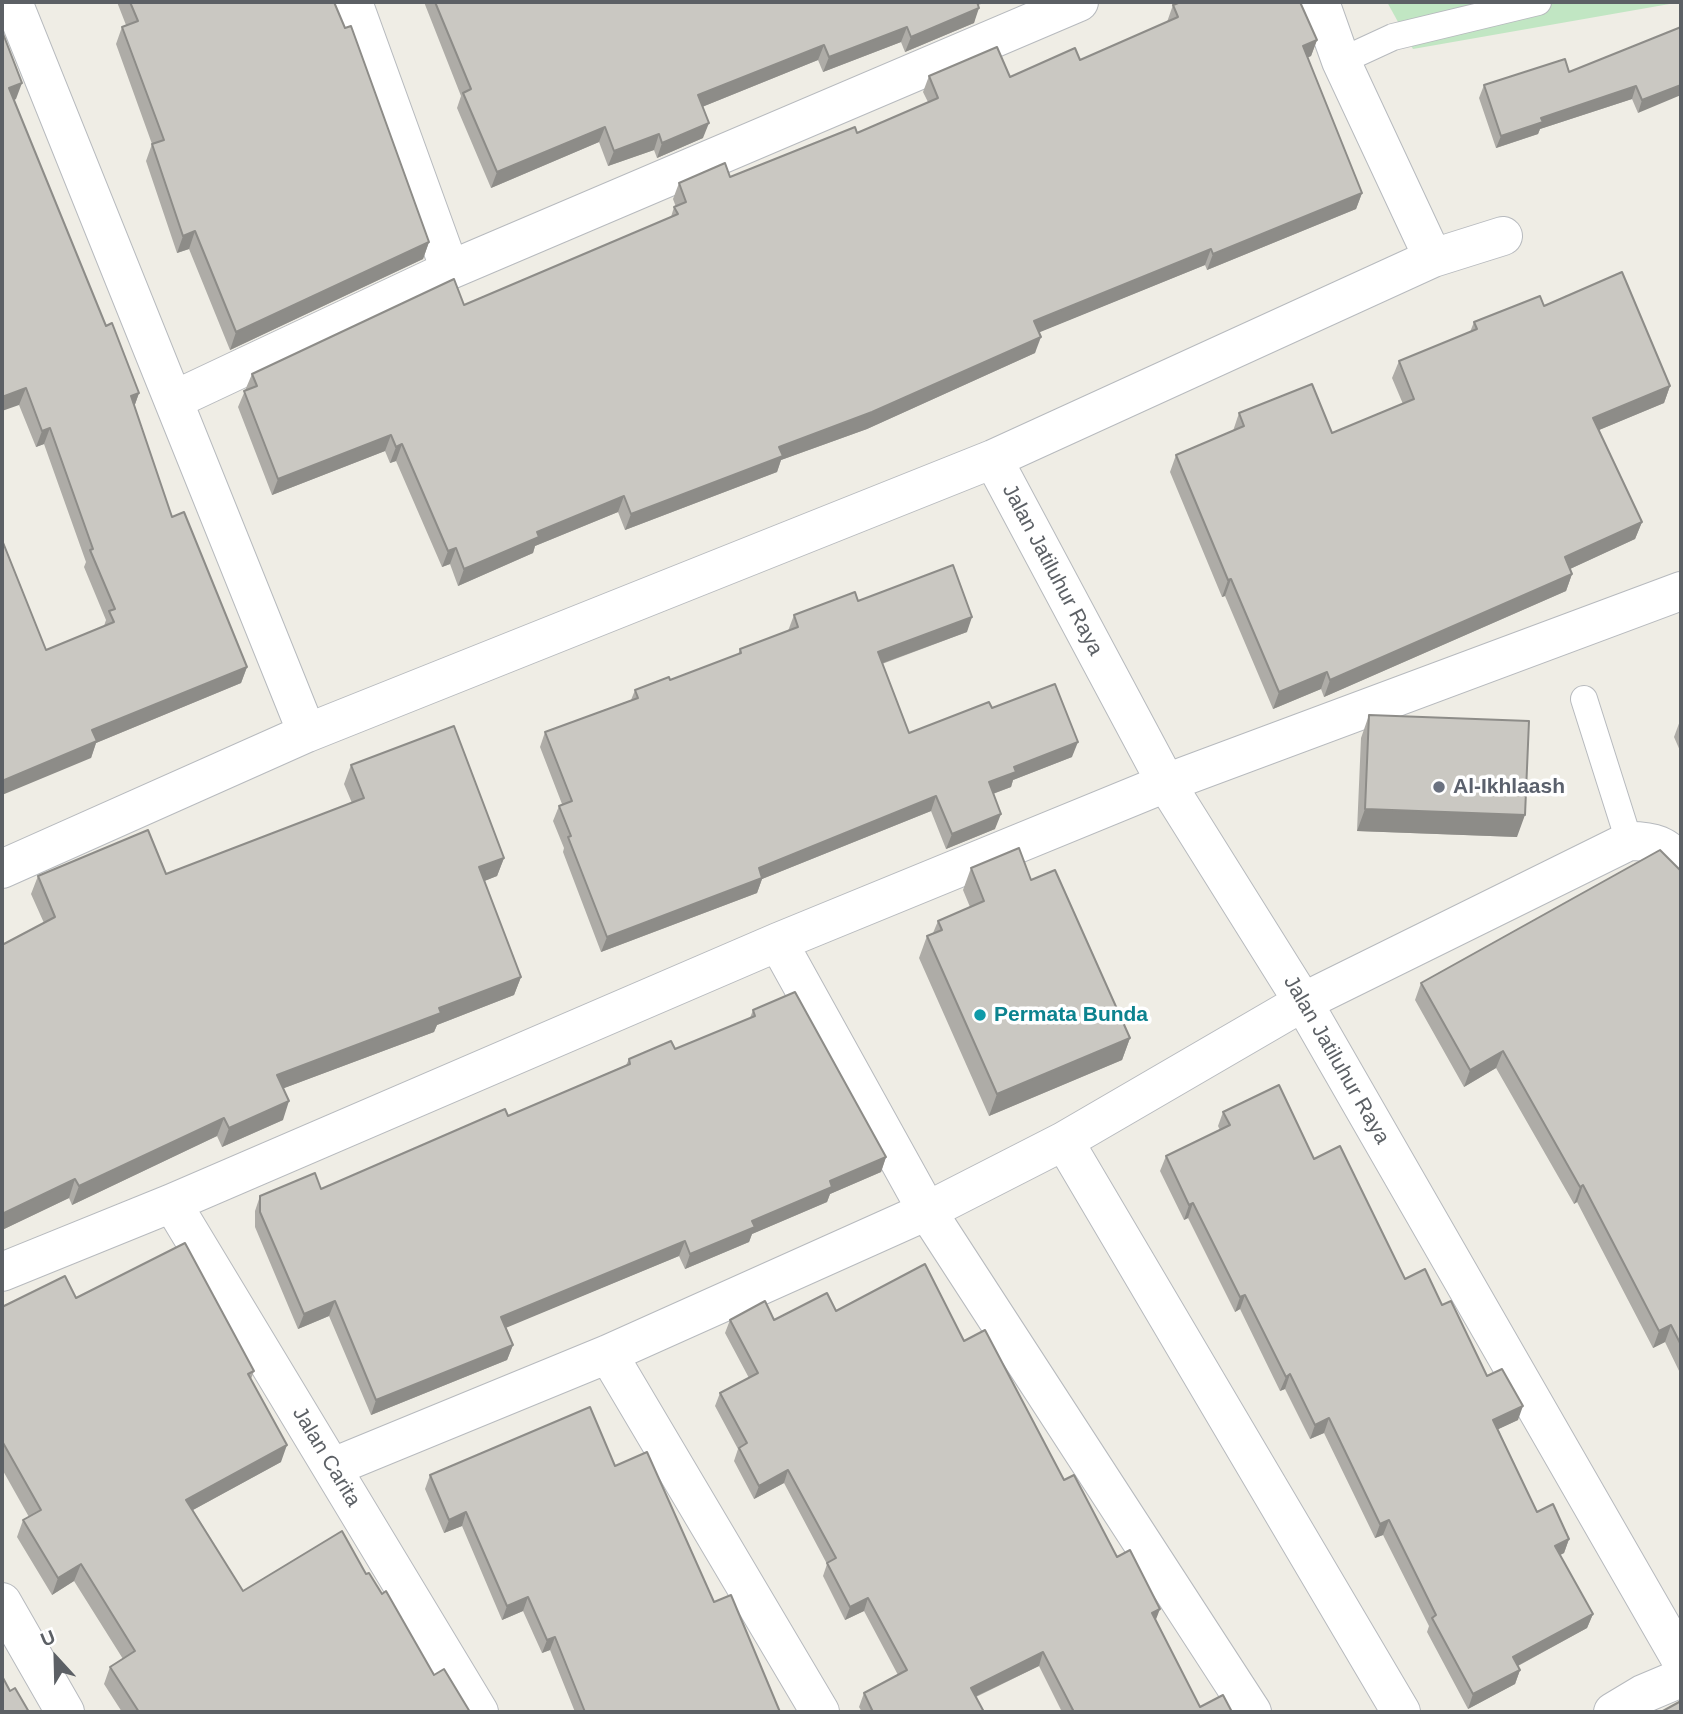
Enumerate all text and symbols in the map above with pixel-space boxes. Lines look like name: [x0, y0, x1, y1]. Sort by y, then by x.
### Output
street label: Jalan Jatiluhur Raya: [996, 480, 1108, 660]
place label: Al-Ikhlaash: [1453, 774, 1565, 800]
marker: Al-Ikhlaash: [1431, 779, 1447, 795]
street label: Jalan Jatiluhur Raya: [1278, 971, 1394, 1149]
place label: Permata Bunda: [994, 1002, 1148, 1028]
marker: Permata Bunda: [972, 1007, 988, 1023]
street label: Jalan Carita: [286, 1402, 366, 1512]
north arrow: [21, 1623, 91, 1693]
text: U: [38, 1626, 58, 1650]

